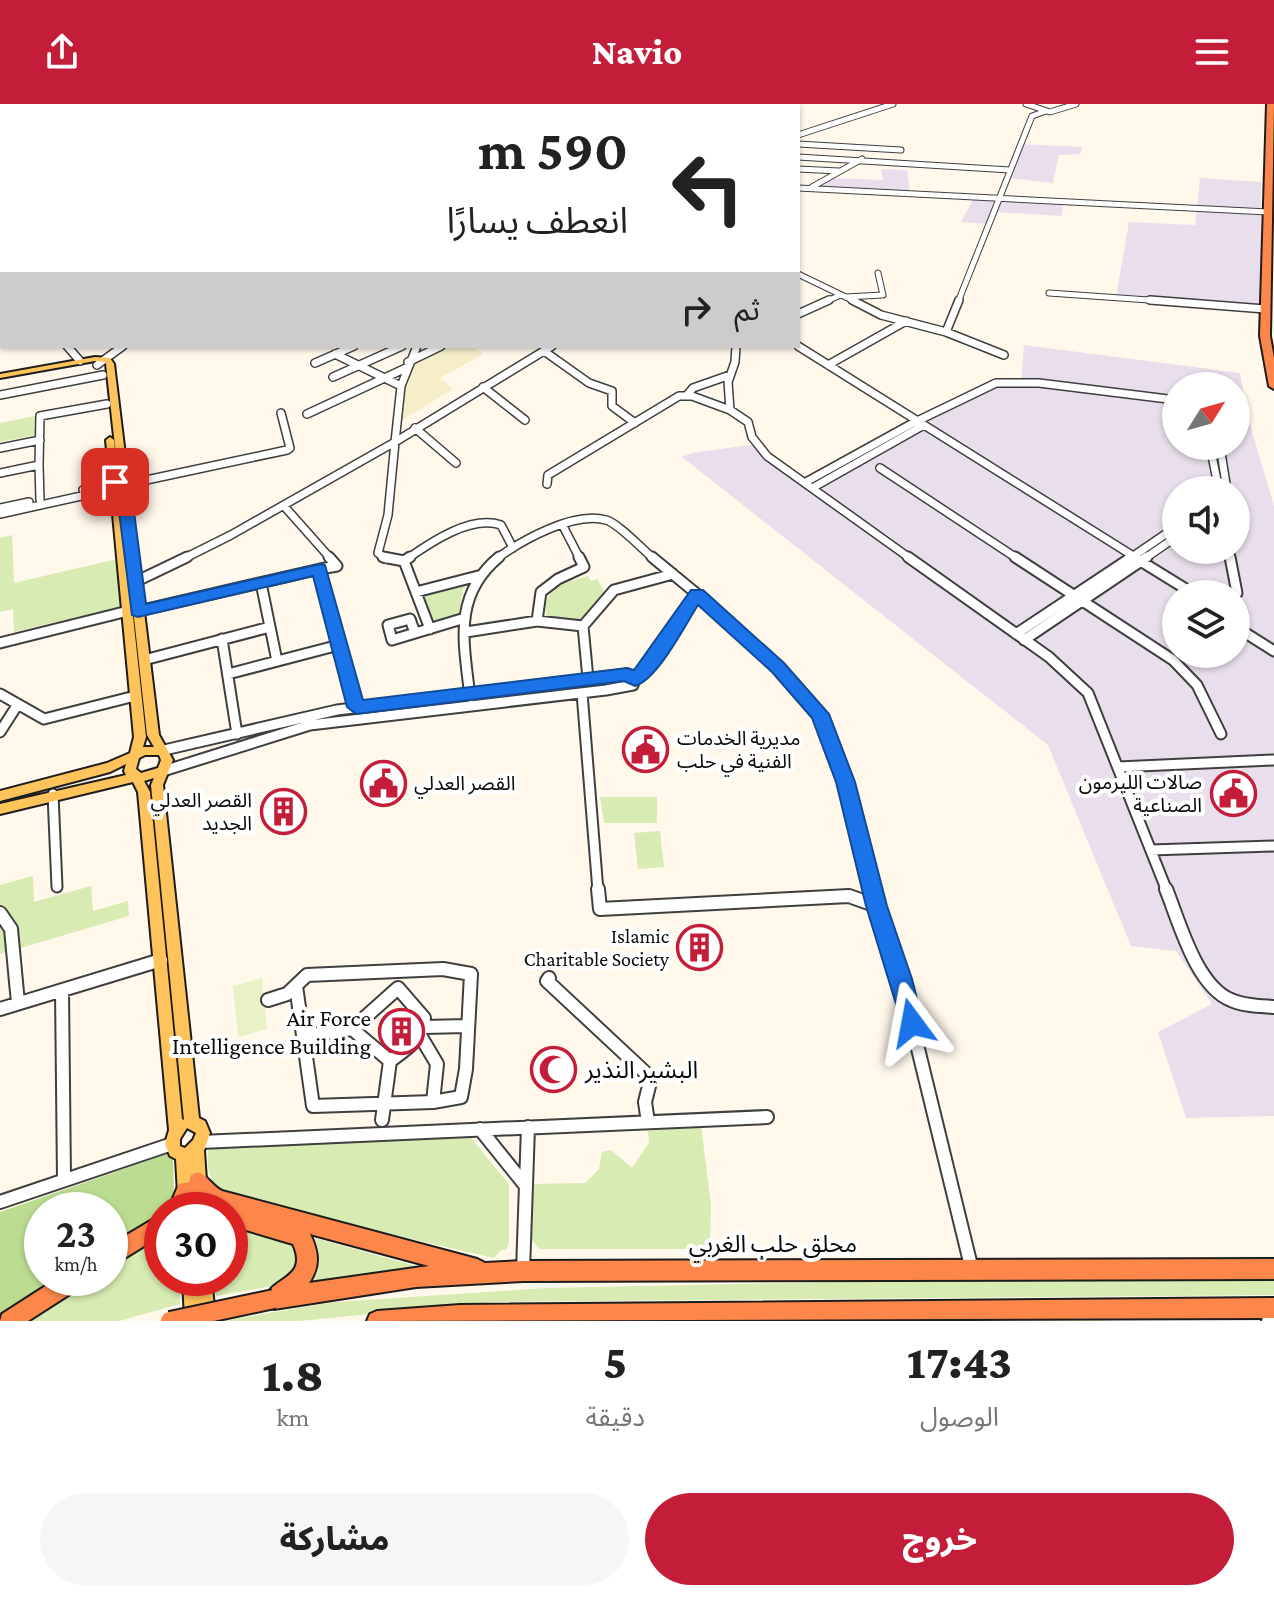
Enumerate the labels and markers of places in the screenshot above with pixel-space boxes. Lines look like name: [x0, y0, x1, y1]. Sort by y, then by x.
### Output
pin: [81, 448, 149, 516]
public building icon: مديرية الخدمات الفنية في حلب: [622, 725, 670, 773]
place label: مديرية الخدمات الفنية في حلب: [677, 727, 800, 777]
public building icon: القصر العدلي: [359, 759, 407, 807]
public building icon: صالات الليرمون الصناعية: [1209, 770, 1257, 818]
place label: صالات الليرمون الصناعية: [1079, 771, 1202, 816]
place label: القصر العدلي: [414, 772, 515, 799]
building icon: القصر العدلي الجديد: [259, 787, 307, 835]
place label: القصر العدلي الجديد: [151, 789, 252, 834]
building icon: Islamic Charitable Society: [676, 924, 724, 972]
place label: Islamic Charitable Society: [524, 925, 670, 971]
place label: Air Force Intelligence Building: [172, 1004, 371, 1059]
building icon: Air Force Intelligence Building: [378, 1008, 426, 1056]
mosque icon: البشير النذير: [530, 1046, 578, 1094]
place label: البشير النذير: [584, 1056, 698, 1084]

